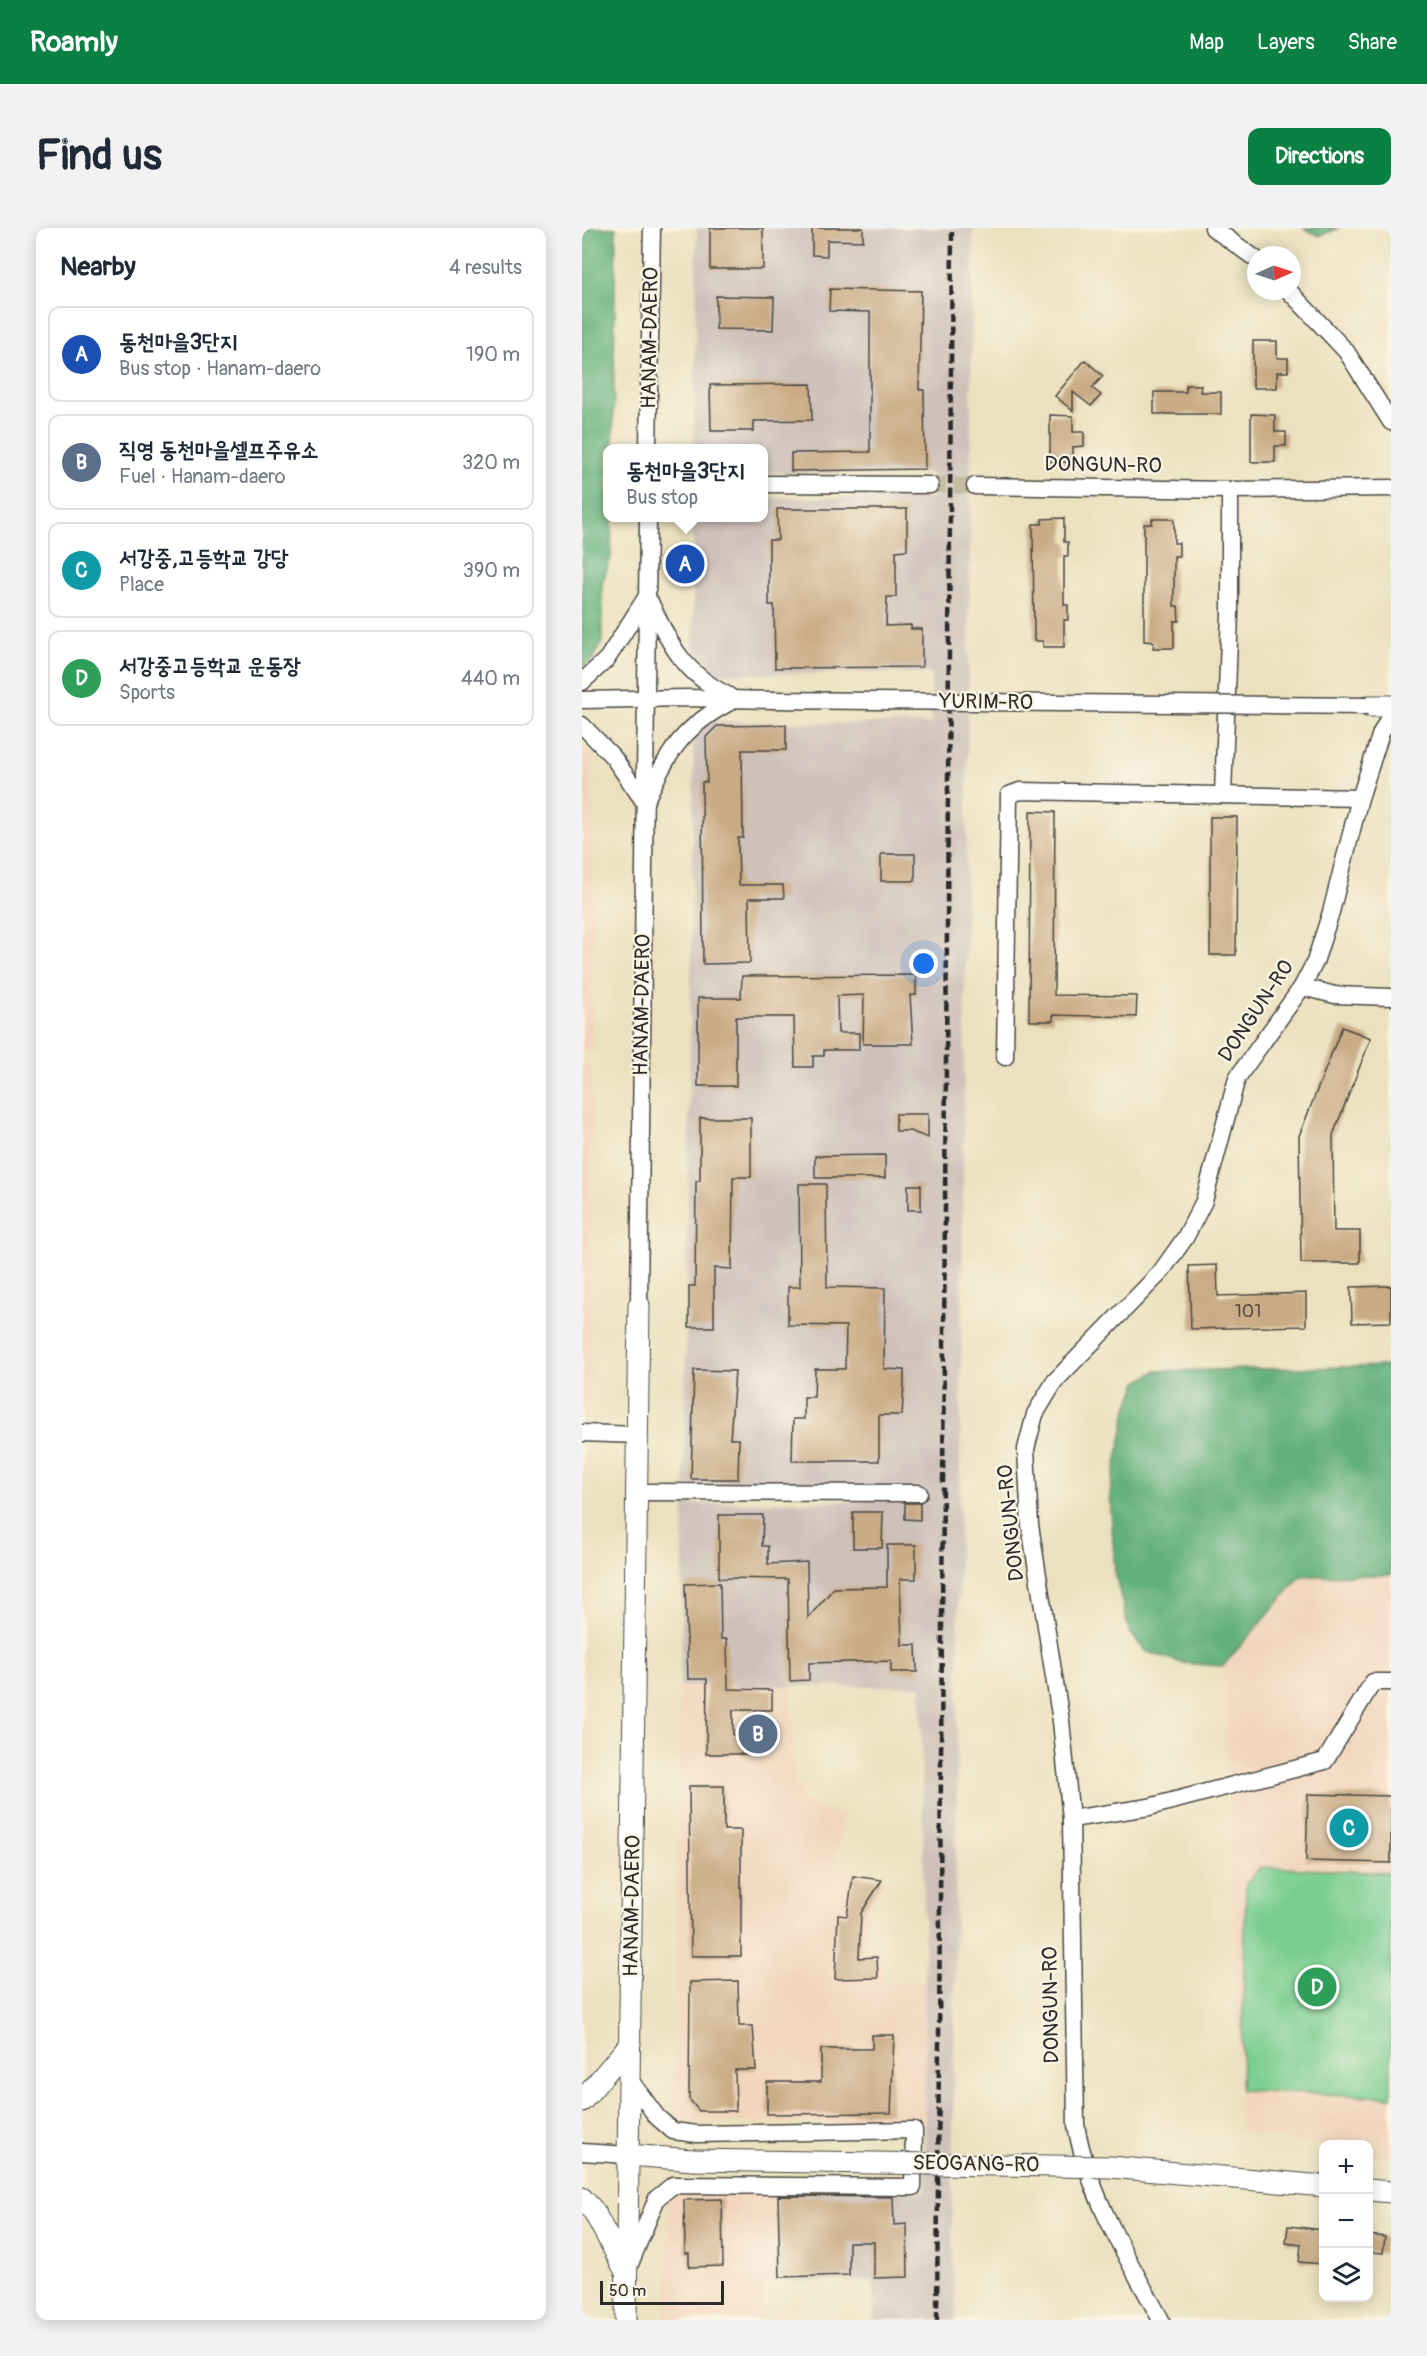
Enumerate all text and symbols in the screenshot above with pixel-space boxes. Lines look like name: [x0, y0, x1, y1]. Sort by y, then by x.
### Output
text: Roamly: [30, 25, 118, 60]
text: Map: [1189, 29, 1224, 56]
text: Layers: [1257, 29, 1315, 56]
text: Share: [1348, 29, 1397, 56]
button: Directions: [1248, 128, 1391, 185]
text: Find us: [36, 130, 162, 182]
north arrow: [1247, 246, 1301, 300]
text: Nearby: [60, 251, 136, 283]
text: 4 results: [449, 255, 522, 280]
street label: HANAM-DAERO: [635, 267, 665, 409]
text: 동천마을3단지: [119, 328, 238, 356]
text: A: [75, 342, 88, 367]
text: 190 m: [466, 342, 520, 367]
text: Bus stop · Hanam-daero: [119, 356, 321, 381]
text: 직영 동천마을셀프주유소: [119, 436, 319, 464]
popup: [603, 444, 768, 522]
text: B: [76, 450, 87, 475]
text: 320 m: [462, 450, 520, 475]
street label: DONGUN-RO: [1044, 450, 1162, 480]
text: 동천마을3단지: [626, 457, 745, 485]
text: Fuel · Hanam-daero: [119, 464, 286, 489]
text: Bus stop: [626, 485, 698, 510]
pin: A: [666, 542, 704, 586]
text: 서강중,고등학교 강당: [119, 544, 289, 572]
text: C: [75, 558, 88, 583]
text: 390 m: [463, 558, 520, 583]
text: Place: [119, 572, 164, 597]
text: 서강중고등학교 운동장: [119, 652, 301, 680]
text: D: [75, 666, 88, 691]
text: 440 m: [461, 666, 520, 691]
text: Sports: [119, 680, 175, 705]
street label: YURIM-RO: [938, 688, 1033, 716]
street label: HANAM-DAERO: [627, 934, 657, 1076]
your location: [909, 949, 938, 978]
street label: DONGUN-RO: [1212, 955, 1300, 1067]
house number: 101: [1235, 1300, 1261, 1323]
street label: DONGUN-RO: [991, 1463, 1031, 1583]
pin: B: [738, 1712, 777, 1756]
pin: C: [1330, 1806, 1368, 1850]
street label: HANAM-DAERO: [617, 1835, 647, 1977]
street label: DONGUN-RO: [1036, 1946, 1066, 2064]
pin: D: [1298, 1964, 1336, 2010]
map controls: [1319, 2140, 1373, 2302]
button: +: [1319, 2140, 1373, 2194]
street label: SEOGANG-RO: [912, 2149, 1040, 2179]
button: −: [1319, 2194, 1373, 2248]
button: layers: [1319, 2248, 1373, 2302]
scale bar: [600, 2278, 724, 2306]
text: 50 m: [609, 2281, 646, 2301]

